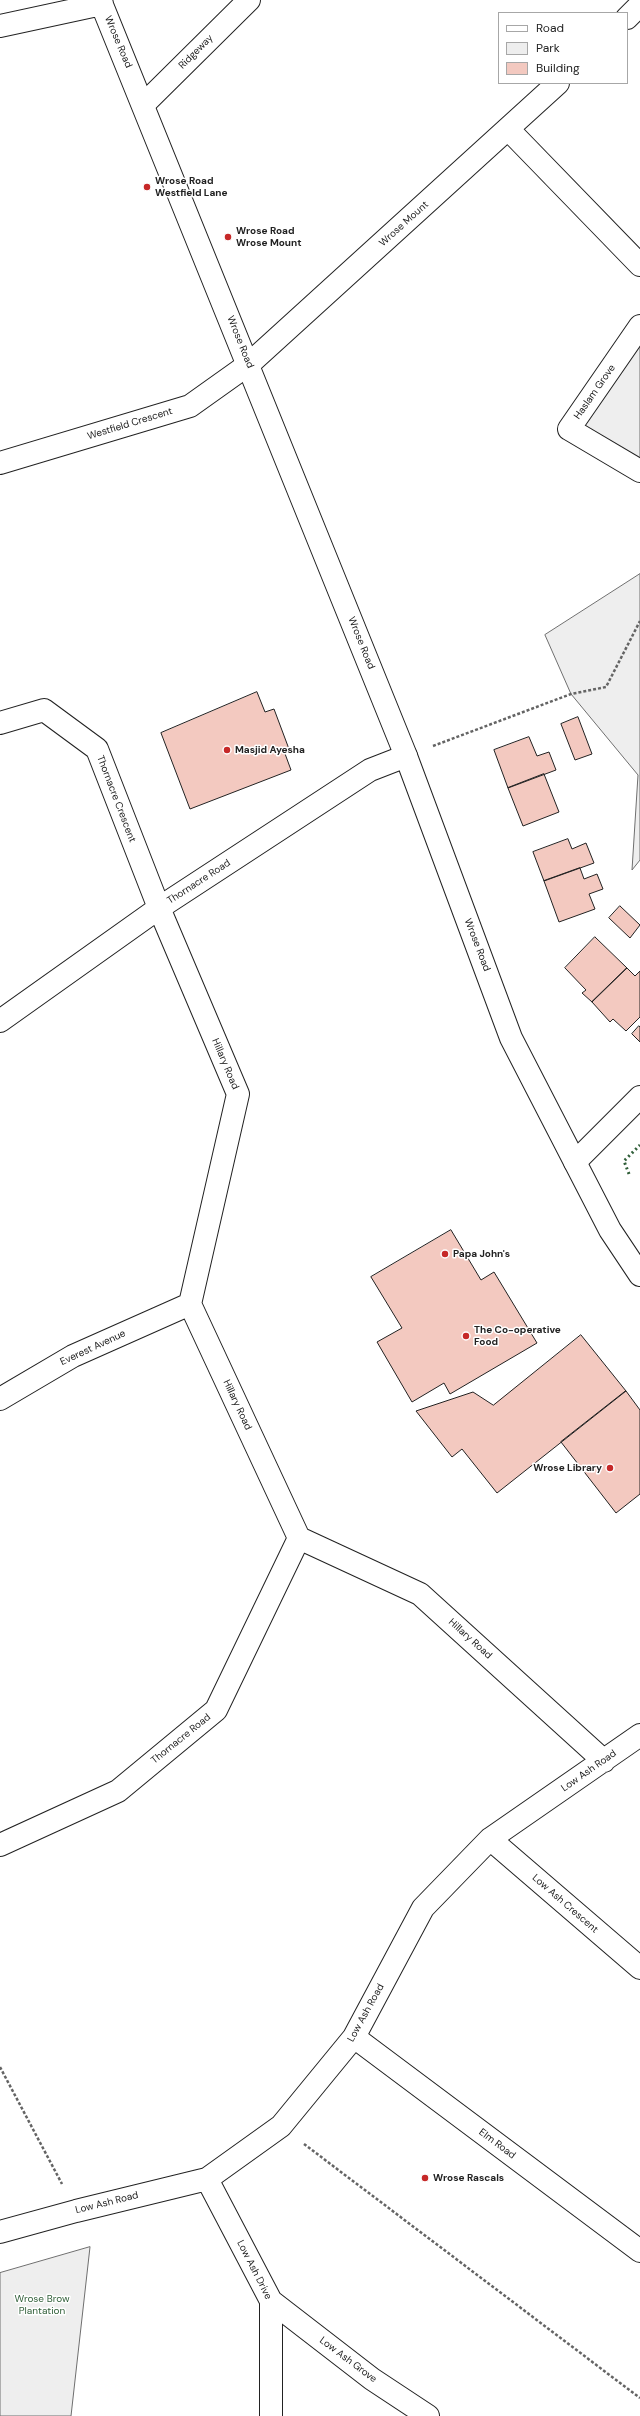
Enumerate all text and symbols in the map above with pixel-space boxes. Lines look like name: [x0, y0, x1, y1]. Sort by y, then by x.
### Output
legend: [498, 12, 628, 84]
street label: Wrose Road: [102, 14, 134, 70]
text: Road: [536, 20, 564, 36]
street label: Ridgeway: [176, 32, 216, 72]
text: Park: [536, 40, 560, 56]
text: Building: [536, 60, 580, 76]
place label: Wrose Road Westfield Lane: [155, 175, 227, 198]
marker: Wrose Road Westfield Lane: [142, 182, 152, 192]
street label: Wrose Mount: [377, 199, 431, 249]
place label: Wrose Road Wrose Mount: [236, 225, 302, 248]
marker: Wrose Road Wrose Mount: [223, 232, 233, 242]
street label: Wrose Road: [224, 314, 256, 370]
street label: Haslam Grove: [572, 362, 618, 422]
street label: Westfield Crescent: [86, 405, 174, 443]
street label: Wrose Road: [345, 615, 377, 671]
place label: Masjid Ayesha: [235, 744, 305, 756]
marker: Masjid Ayesha: [222, 745, 232, 755]
street label: Thornacre Crescent: [94, 754, 138, 844]
street label: Thornacre Road: [165, 857, 233, 907]
street label: Wrose Road: [461, 917, 493, 973]
street label: Hillary Road: [209, 1037, 241, 1091]
place label: Papa John's: [453, 1248, 510, 1260]
marker: Papa John's: [440, 1249, 450, 1259]
place label: The Co-operative Food: [474, 1324, 561, 1348]
street label: Everest Avenue: [58, 1328, 128, 1368]
marker: The Co-operative Food: [461, 1331, 471, 1341]
street label: Hillary Road: [220, 1378, 254, 1432]
place label: Wrose Library: [533, 1462, 602, 1474]
marker: Wrose Library: [605, 1463, 615, 1473]
street label: Hillary Road: [446, 1616, 494, 1662]
street label: Thornacre Road: [149, 1711, 213, 1767]
street label: Low Ash Road: [559, 1748, 619, 1794]
street label: Low Ash Crescent: [530, 1872, 600, 1936]
street label: Low Ash Road: [345, 1982, 387, 2044]
street label: Elm Road: [476, 2126, 518, 2162]
place label: Wrose Rascals: [433, 2172, 504, 2184]
marker: Wrose Rascals: [420, 2173, 430, 2183]
street label: Low Ash Road: [74, 2189, 140, 2217]
street label: Low Ash Drive: [234, 2238, 274, 2302]
park label: Wrose Brow Plantation: [14, 2293, 70, 2316]
street label: Low Ash Grove: [317, 2335, 379, 2385]

